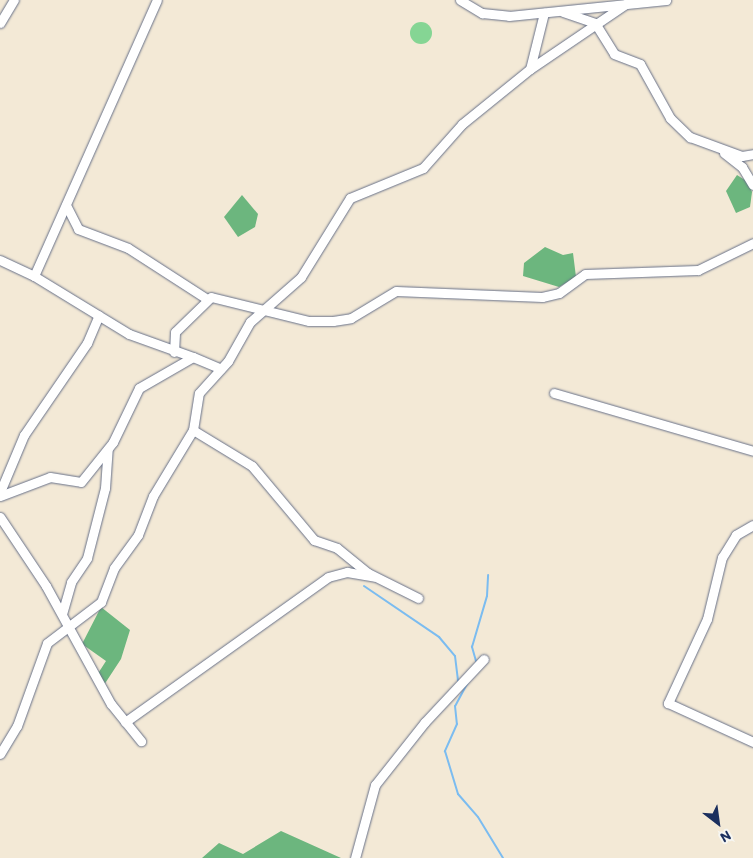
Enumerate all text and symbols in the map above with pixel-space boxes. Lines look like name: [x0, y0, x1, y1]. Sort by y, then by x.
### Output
north arrow: [693, 798, 743, 848]
text: N: [717, 827, 734, 846]

